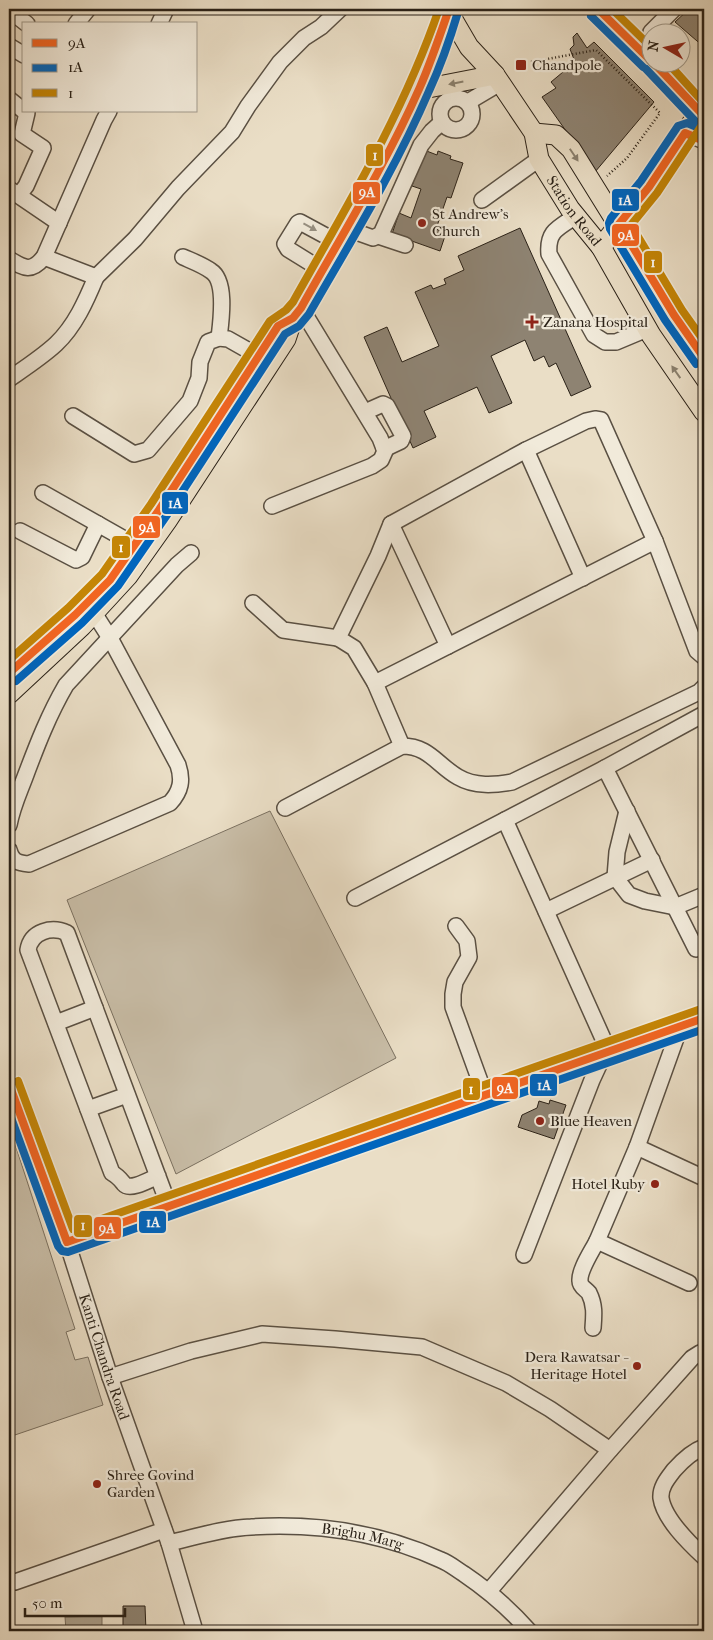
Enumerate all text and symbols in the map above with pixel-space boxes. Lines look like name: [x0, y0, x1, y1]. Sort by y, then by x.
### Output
legend: [22, 22, 198, 112]
north arrow: [640, 22, 690, 72]
text: 9A: [68, 34, 86, 52]
text: N: [644, 39, 663, 53]
place label: Chandpole: [532, 56, 602, 74]
text: 1A: [68, 58, 83, 76]
marker: Chandpole: [514, 58, 528, 72]
one-way arrow: [448, 79, 464, 87]
text: 1: [68, 84, 73, 102]
line badge: 1: [365, 143, 384, 167]
text: 1: [373, 147, 378, 164]
one-way arrow: [569, 148, 579, 162]
street label: Station Road: [543, 172, 606, 250]
line badge: 9A: [352, 181, 381, 205]
text: 9A: [358, 184, 376, 201]
line badge: 1A: [611, 188, 640, 212]
text: 1A: [618, 192, 633, 209]
place label: St Andrew's Church: [432, 205, 509, 240]
marker: St Andrew's Church: [416, 217, 428, 229]
one-way arrow: [303, 223, 317, 231]
line badge: 9A: [611, 223, 640, 247]
text: 9A: [617, 227, 635, 244]
line badge: 1: [643, 250, 663, 274]
text: 1: [651, 254, 656, 271]
place label: Zanana Hospital: [543, 313, 648, 331]
marker: Zanana Hospital: [525, 315, 539, 329]
one-way arrow: [671, 365, 681, 379]
line badge: 1A: [161, 491, 189, 515]
text: 1A: [168, 495, 183, 512]
line badge: 9A: [132, 515, 161, 539]
text: 9A: [138, 519, 156, 536]
line badge: 1: [111, 535, 131, 559]
text: 1: [119, 539, 124, 556]
line badge: 1A: [529, 1073, 558, 1097]
line badge: 9A: [491, 1076, 519, 1100]
line badge: 1: [462, 1077, 481, 1101]
text: 1A: [537, 1077, 552, 1094]
text: 9A: [496, 1080, 514, 1097]
text: 1: [469, 1081, 474, 1098]
place label: Blue Heaven: [550, 1112, 632, 1130]
marker: Blue Heaven: [534, 1115, 546, 1127]
place label: Hotel Ruby: [571, 1175, 646, 1193]
marker: Hotel Ruby: [649, 1178, 661, 1190]
line badge: 1A: [138, 1210, 167, 1234]
line badge: 1: [73, 1214, 93, 1238]
text: 1A: [146, 1214, 161, 1231]
line badge: 9A: [93, 1216, 122, 1240]
text: 1: [81, 1217, 86, 1234]
text: 9A: [98, 1220, 116, 1237]
street label: Kanti Chandra Road: [75, 1291, 134, 1423]
place label: Dera Rawatsar - Heritage Hotel: [525, 1348, 629, 1383]
marker: Dera Rawatsar - Heritage Hotel: [631, 1360, 643, 1372]
place label: Shree Govind Garden: [107, 1466, 195, 1501]
marker: Shree Govind Garden: [91, 1478, 103, 1490]
street label: Brighu Marg: [320, 1519, 407, 1554]
scale bar: [25, 1585, 125, 1617]
text: 50 m: [32, 1594, 63, 1612]

